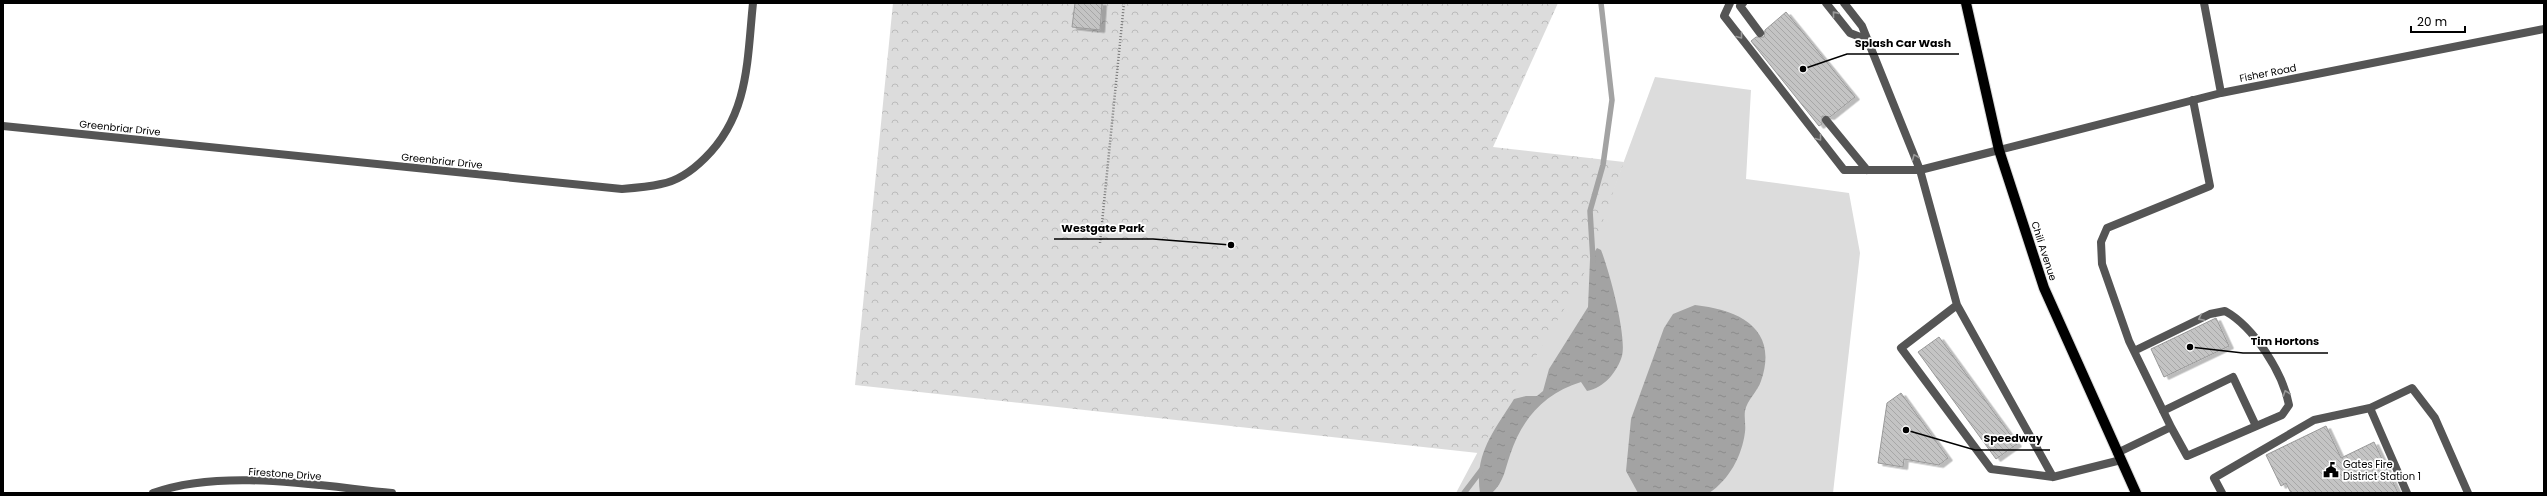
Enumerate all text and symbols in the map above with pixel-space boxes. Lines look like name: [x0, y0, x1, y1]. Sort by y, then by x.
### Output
scale bar: [2411, 8, 2465, 34]
one-way arrow: [1833, 12, 1840, 19]
text: 20 m: [2417, 13, 2447, 30]
one-way arrow: [1735, 31, 1742, 38]
callout: Splash Car Wash: [1847, 31, 1959, 54]
text: Splash Car Wash: [1855, 35, 1951, 51]
street label: Fisher Road: [2238, 60, 2298, 86]
street label: Greenbriar Drive: [79, 116, 161, 140]
one-way arrow: [1815, 134, 1822, 141]
street label: Greenbriar Drive: [401, 149, 483, 173]
one-way arrow: [1911, 153, 1919, 160]
callout: Westgate Park: [1054, 216, 1153, 239]
street label: Chili Avenue: [2027, 219, 2061, 283]
text: Westgate Park: [1061, 220, 1145, 236]
one-way arrow: [2198, 313, 2205, 321]
callout: Tim Hortons: [2243, 330, 2328, 353]
text: Tim Hortons: [2251, 333, 2319, 349]
one-way arrow: [2282, 389, 2291, 396]
callout: Speedway: [1975, 427, 2050, 450]
text: Speedway: [1983, 430, 2043, 446]
place label: Gates Fire District Station 1: [2343, 457, 2421, 484]
public building icon: Gates Fire District Station 1: [2322, 461, 2340, 479]
street label: Firestone Drive: [248, 464, 322, 484]

